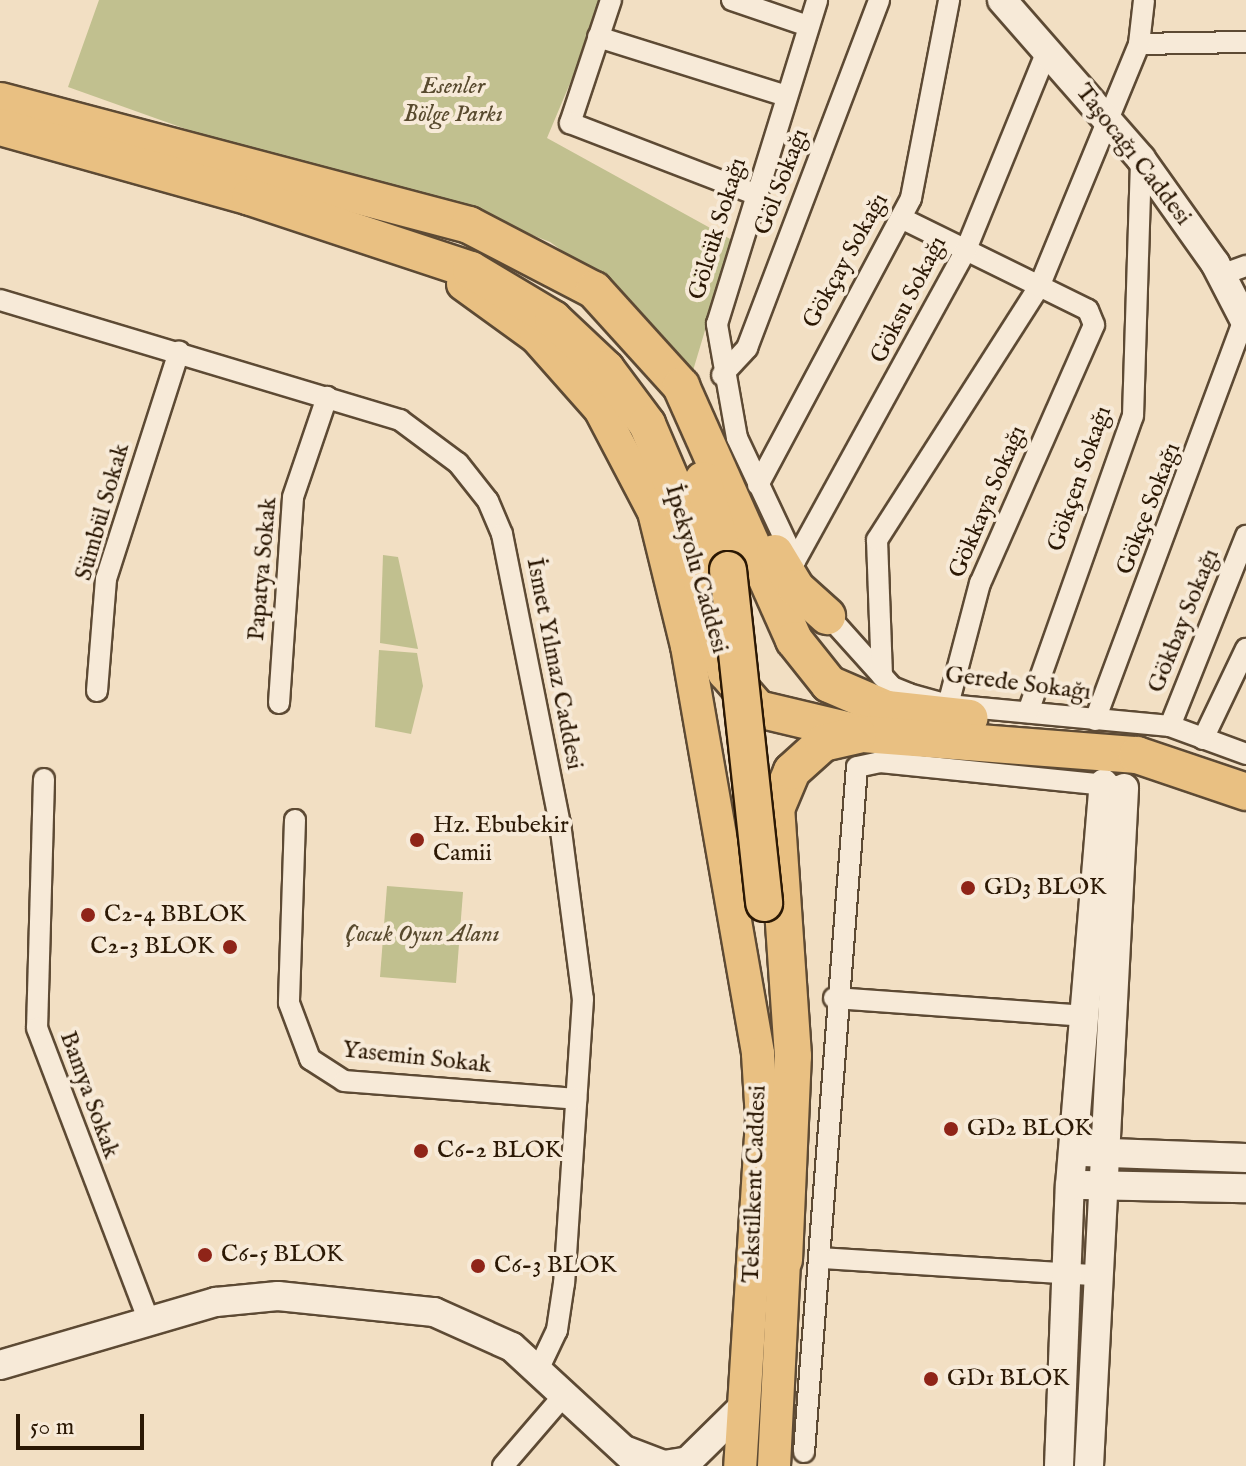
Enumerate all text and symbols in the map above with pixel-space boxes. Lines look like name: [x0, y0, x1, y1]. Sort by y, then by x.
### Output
park label: Esenler Bölge Parkı: [403, 73, 503, 129]
street label: Taşocağı Caddesi: [1069, 78, 1197, 232]
street label: Göl Sokağı: [749, 125, 815, 239]
street label: Gölcük Sokağı: [683, 154, 753, 304]
street label: Gökçay Sokağı: [797, 188, 895, 334]
street label: Göksu Sokağı: [865, 232, 953, 368]
street label: Gökçen Sokağı: [1042, 403, 1118, 555]
street label: Gökkaya Sokağı: [943, 421, 1033, 583]
street label: Gökçe Sokağı: [1111, 439, 1187, 579]
street label: Sümbül Sokak: [70, 440, 136, 584]
street label: İpekyolu Caddesi: [658, 481, 734, 657]
street label: Papatya Sokak: [242, 496, 284, 642]
street label: Gökbay Sokağı: [1142, 545, 1226, 697]
street label: İsmet Yılmaz Caddesi: [519, 556, 589, 772]
street label: Gerede Sokağı: [943, 661, 1093, 707]
place label: Hz. Ebubekir Camii: [433, 812, 569, 868]
marker: Hz. Ebubekir Camii: [408, 831, 426, 849]
place label: GD3 BLOK: [984, 874, 1106, 902]
marker: GD3 BLOK: [959, 879, 977, 897]
place label: C2-4 BBLOK: [104, 901, 246, 929]
marker: C2-4 BBLOK: [79, 906, 97, 924]
park label: Çocuk Oyun Alanı: [344, 921, 500, 949]
place label: C2-3 BLOK: [90, 933, 214, 961]
marker: C2-3 BLOK: [221, 938, 239, 956]
street label: Bamya Sokak: [53, 1028, 125, 1162]
street label: Yasemin Sokak: [341, 1036, 493, 1080]
street label: Tekstilkent Caddesi: [737, 1085, 773, 1283]
place label: GD2 BLOK: [967, 1115, 1092, 1143]
marker: GD2 BLOK: [942, 1120, 960, 1138]
place label: C6-2 BLOK: [437, 1137, 562, 1165]
marker: C6-2 BLOK: [412, 1142, 430, 1160]
place label: C6-5 BLOK: [221, 1241, 343, 1269]
marker: C6-5 BLOK: [196, 1246, 214, 1264]
place label: C6-3 BLOK: [494, 1252, 617, 1280]
marker: C6-3 BLOK: [469, 1257, 487, 1275]
place label: GD1 BLOK: [947, 1365, 1069, 1393]
marker: GD1 BLOK: [922, 1370, 940, 1388]
scale bar: [20, 1398, 148, 1448]
text: 50 m: [30, 1412, 74, 1443]

